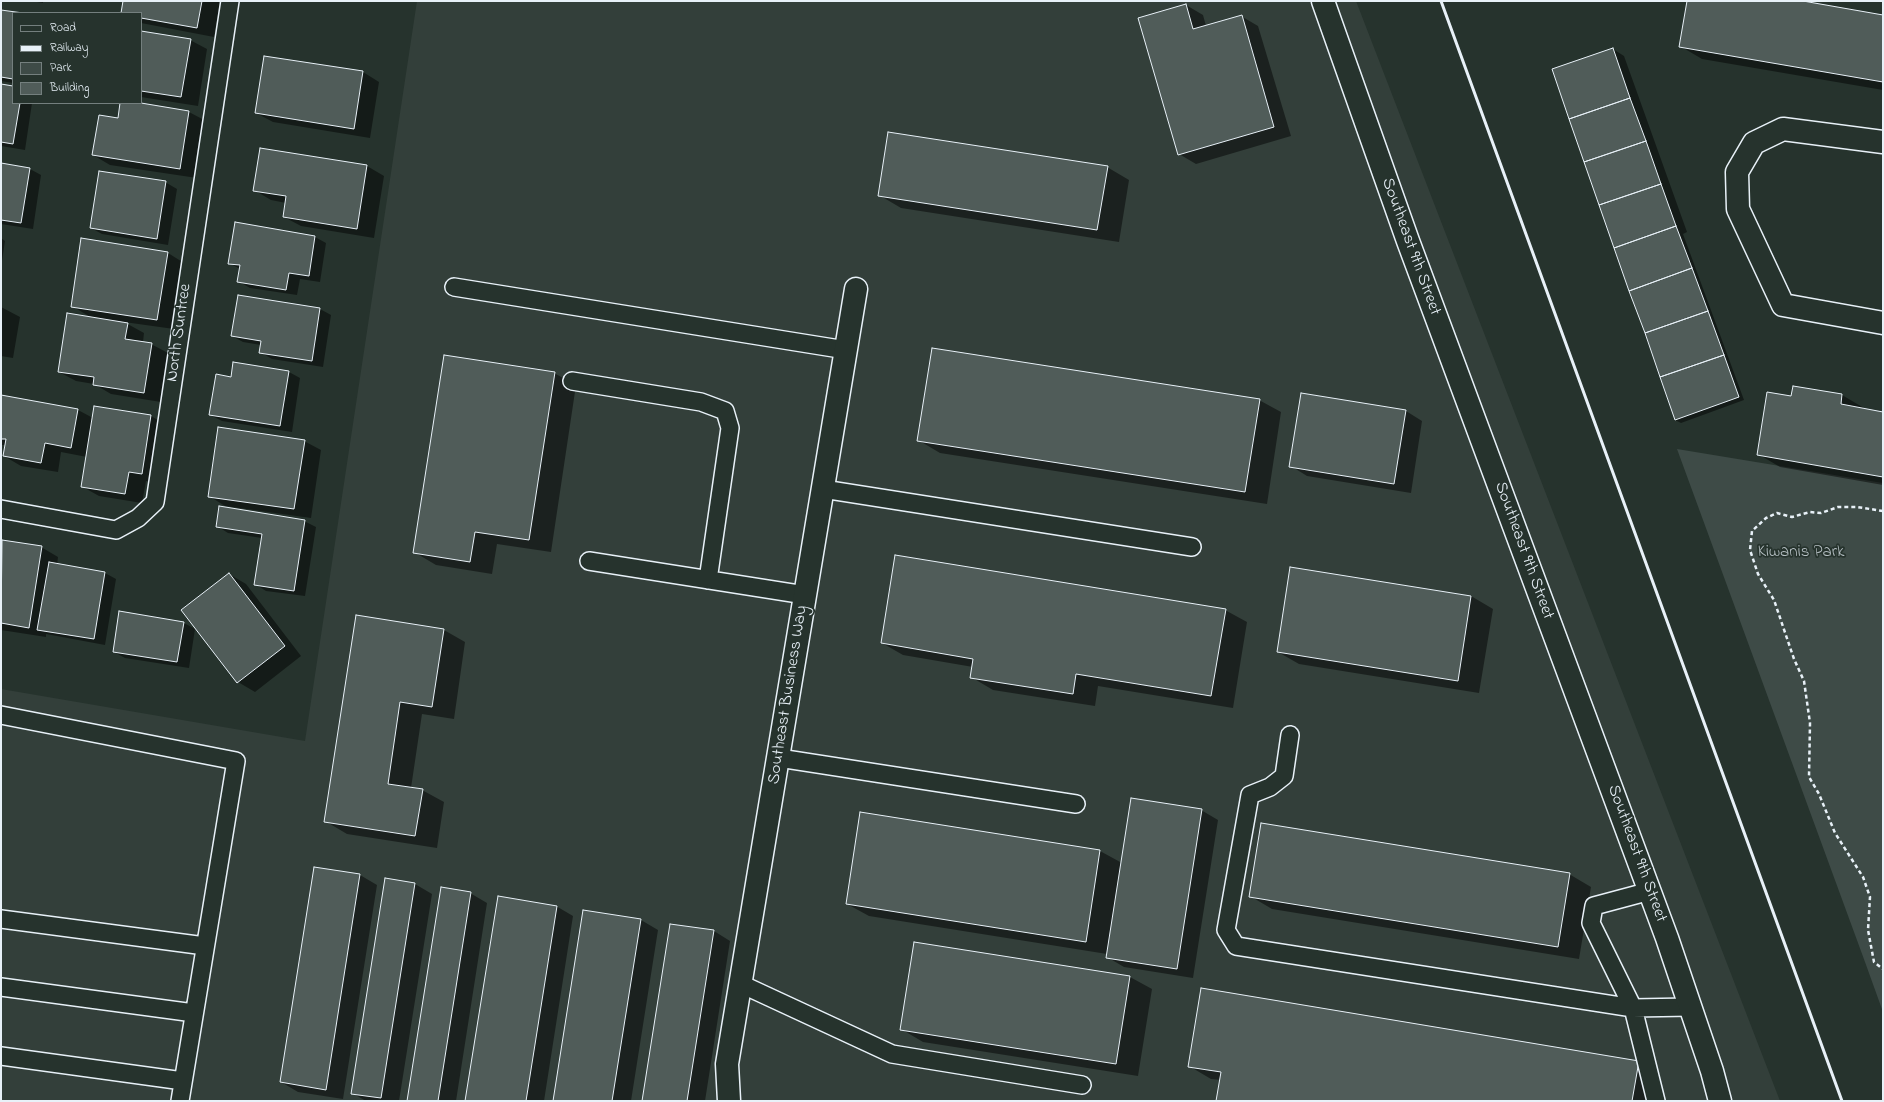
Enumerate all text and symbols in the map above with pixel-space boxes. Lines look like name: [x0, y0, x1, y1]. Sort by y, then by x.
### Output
legend: [12, 12, 142, 104]
text: Road: [50, 19, 76, 37]
text: Railway: [50, 39, 88, 57]
text: Park: [50, 59, 72, 77]
text: Building: [50, 79, 89, 97]
street label: Southeast 9th Street: [1376, 176, 1444, 318]
street label: North Suntree: [163, 283, 197, 383]
street label: Southeast 9th Street: [1489, 480, 1557, 622]
park label: Kiwanis Park: [1758, 543, 1844, 563]
street label: Southeast Business Way: [765, 604, 813, 786]
street label: Southeast 9th Street: [1602, 783, 1670, 925]

